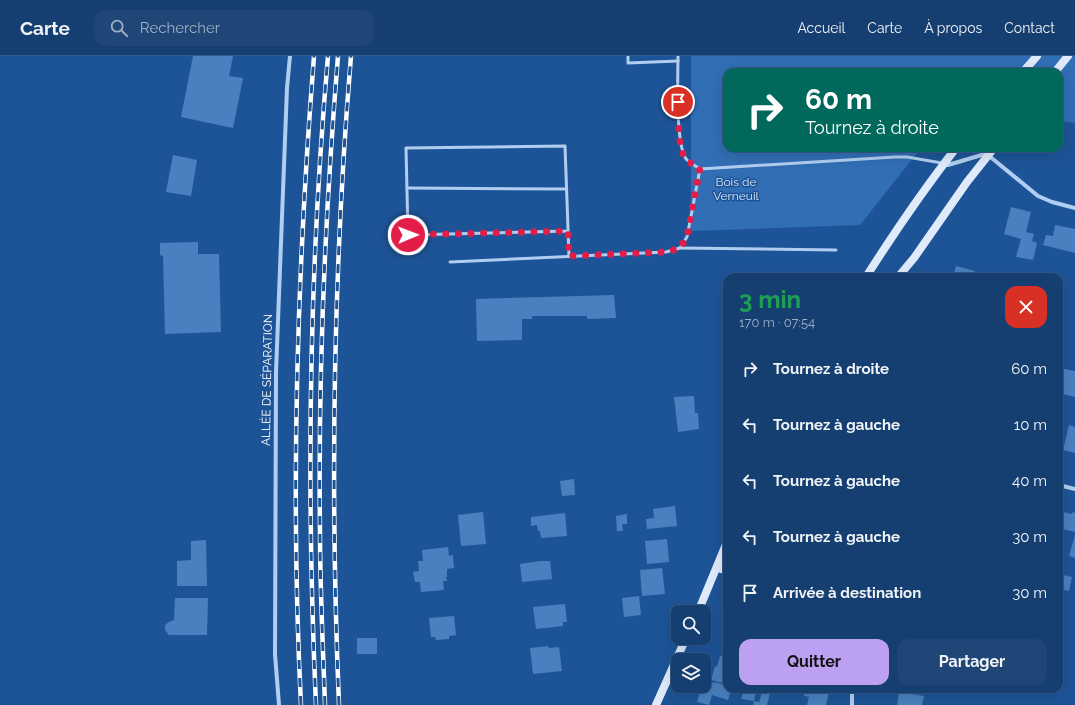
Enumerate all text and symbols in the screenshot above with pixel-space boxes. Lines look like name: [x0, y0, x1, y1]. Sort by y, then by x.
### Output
search box: [94, 10, 374, 46]
text: Carte: [20, 17, 70, 39]
icon: search: [108, 17, 130, 39]
text: Rechercher: [140, 19, 220, 37]
text: Accueil: [797, 20, 845, 36]
text: Carte: [867, 20, 902, 36]
text: À propos: [924, 20, 982, 36]
text: Contact: [1004, 20, 1055, 36]
text: 60 m: [805, 83, 872, 116]
icon: right: [739, 84, 791, 136]
pin: [661, 85, 695, 119]
icon: arrive: [667, 91, 689, 113]
text: Tournez à droite: [805, 117, 939, 138]
park label: Bois de Verneuil: [713, 175, 760, 203]
position arrow: [387, 214, 429, 256]
text: 3 min: [739, 285, 801, 314]
button: close: [1005, 286, 1047, 328]
street label: ALLÉE DE SÉPARATION: [259, 314, 275, 446]
text: 170 m · 07:54: [739, 315, 815, 330]
icon: right: [739, 358, 761, 380]
text: Tournez à droite: [773, 360, 889, 378]
text: 60 m: [1011, 360, 1047, 378]
icon: left: [739, 414, 761, 436]
text: Tournez à gauche: [773, 416, 900, 434]
text: 10 m: [1014, 416, 1047, 434]
icon: left: [739, 470, 761, 492]
text: Tournez à gauche: [773, 472, 900, 490]
text: 40 m: [1012, 472, 1047, 490]
icon: left: [739, 526, 761, 548]
text: Tournez à gauche: [773, 528, 900, 546]
text: 30 m: [1012, 528, 1047, 546]
icon: arrive: [739, 582, 761, 604]
text: Arrivée à destination: [773, 584, 921, 602]
text: 30 m: [1012, 584, 1047, 602]
map controls: [671, 605, 711, 693]
button: search: [671, 605, 711, 645]
button: Quitter: [739, 639, 889, 685]
button: Partager: [897, 639, 1047, 685]
button: layers: [671, 653, 711, 693]

